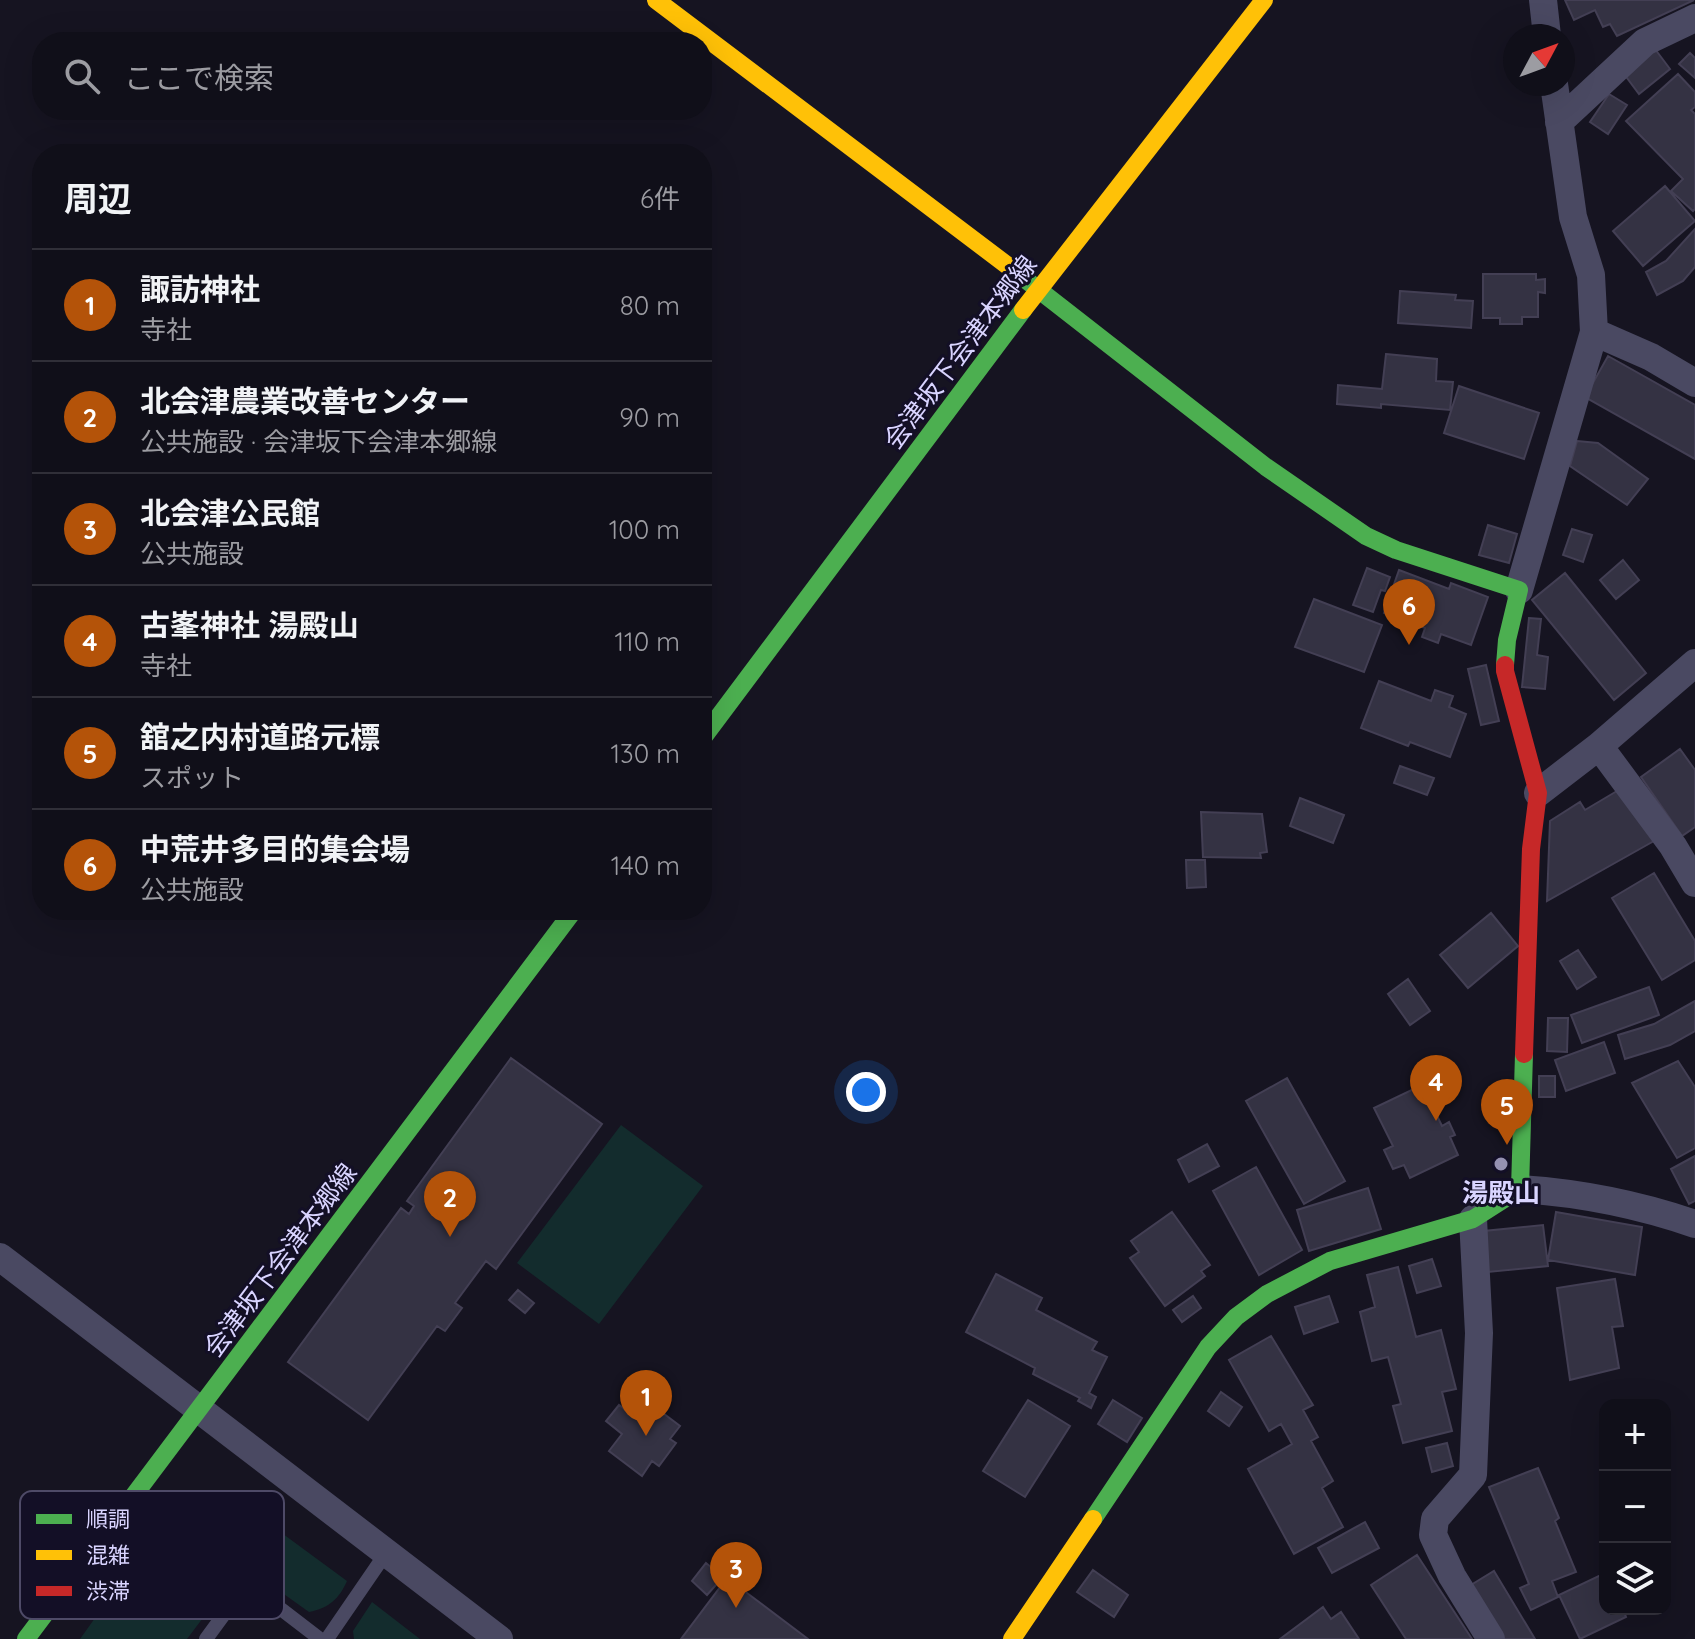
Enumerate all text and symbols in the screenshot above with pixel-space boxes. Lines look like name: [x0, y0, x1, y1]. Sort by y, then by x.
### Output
north arrow: [1503, 24, 1575, 96]
search box: [32, 32, 712, 120]
icon: search: [60, 54, 104, 98]
text: ここで検索: [124, 59, 274, 97]
text: 周辺: [64, 177, 132, 220]
text: 6件: [640, 182, 680, 215]
street label: 会津坂下会津本郷線: [876, 249, 1044, 455]
text: 諏訪神社: [140, 270, 260, 308]
text: 1: [85, 289, 95, 322]
text: 80 m: [620, 289, 680, 322]
text: 寺社: [140, 313, 192, 346]
text: 北会津農業改善センター: [140, 382, 470, 420]
text: 2: [83, 401, 97, 434]
text: 90 m: [619, 401, 680, 434]
text: 公共施設 · 会津坂下会津本郷線: [140, 425, 497, 458]
text: 北会津公民館: [140, 494, 320, 532]
text: 3: [83, 513, 97, 546]
text: 100 m: [609, 513, 680, 546]
text: 公共施設: [140, 537, 244, 570]
pin: 6: [1383, 579, 1435, 645]
text: 古峯神社 湯殿山: [140, 606, 358, 644]
text: 4: [82, 625, 98, 658]
text: 110 m: [614, 625, 680, 658]
text: 寺社: [140, 649, 192, 682]
text: 舘之内村道路元標: [140, 718, 380, 756]
text: 5: [83, 737, 97, 770]
text: 130 m: [610, 737, 680, 770]
text: スポット: [140, 761, 244, 794]
text: 中荒井多目的集会場: [140, 830, 410, 868]
text: 6: [83, 849, 97, 882]
text: 140 m: [611, 849, 680, 882]
text: 公共施設: [140, 873, 244, 906]
pin: 4: [1410, 1055, 1462, 1121]
your location: [846, 1072, 886, 1112]
pin: 5: [1481, 1079, 1533, 1145]
marker: 湯殿山: [1492, 1155, 1510, 1173]
street label: 会津坂下会津本郷線: [196, 1157, 364, 1363]
pin: 2: [424, 1171, 476, 1237]
place label: 湯殿山: [1462, 1176, 1540, 1209]
pin: 1: [620, 1370, 672, 1436]
map controls: [1599, 1399, 1671, 1615]
button: +: [1599, 1399, 1671, 1471]
button: −: [1599, 1471, 1671, 1543]
legend: [20, 1491, 284, 1619]
text: 順調: [86, 1505, 130, 1533]
text: 混雑: [86, 1541, 130, 1569]
pin: 3: [710, 1542, 762, 1608]
button: layers: [1599, 1543, 1671, 1615]
text: 渋滞: [86, 1577, 130, 1605]

